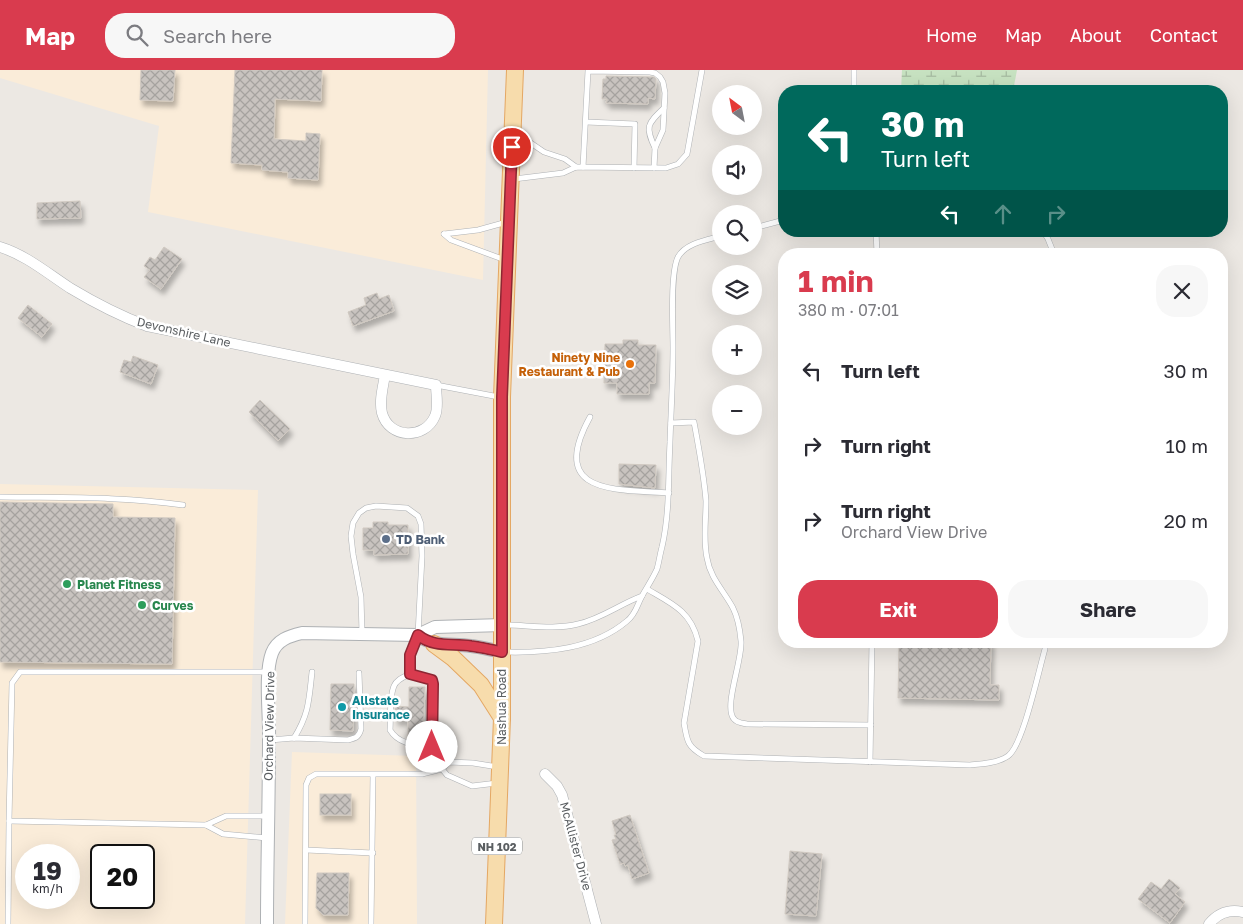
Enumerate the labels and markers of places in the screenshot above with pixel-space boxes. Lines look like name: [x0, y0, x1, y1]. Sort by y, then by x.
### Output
pin: [491, 126, 533, 168]
place label: Ninety Nine Restaurant & Pub: [519, 350, 621, 379]
marker: Ninety Nine Restaurant & Pub: [624, 358, 636, 370]
place label: TD Bank: [396, 532, 445, 547]
marker: TD Bank: [380, 533, 392, 545]
place label: Planet Fitness: [77, 577, 161, 592]
marker: Planet Fitness: [61, 578, 73, 590]
place label: Curves: [152, 598, 194, 613]
marker: Curves: [136, 599, 148, 611]
place label: Allstate Insurance: [352, 693, 410, 722]
marker: Allstate Insurance: [336, 701, 348, 713]

